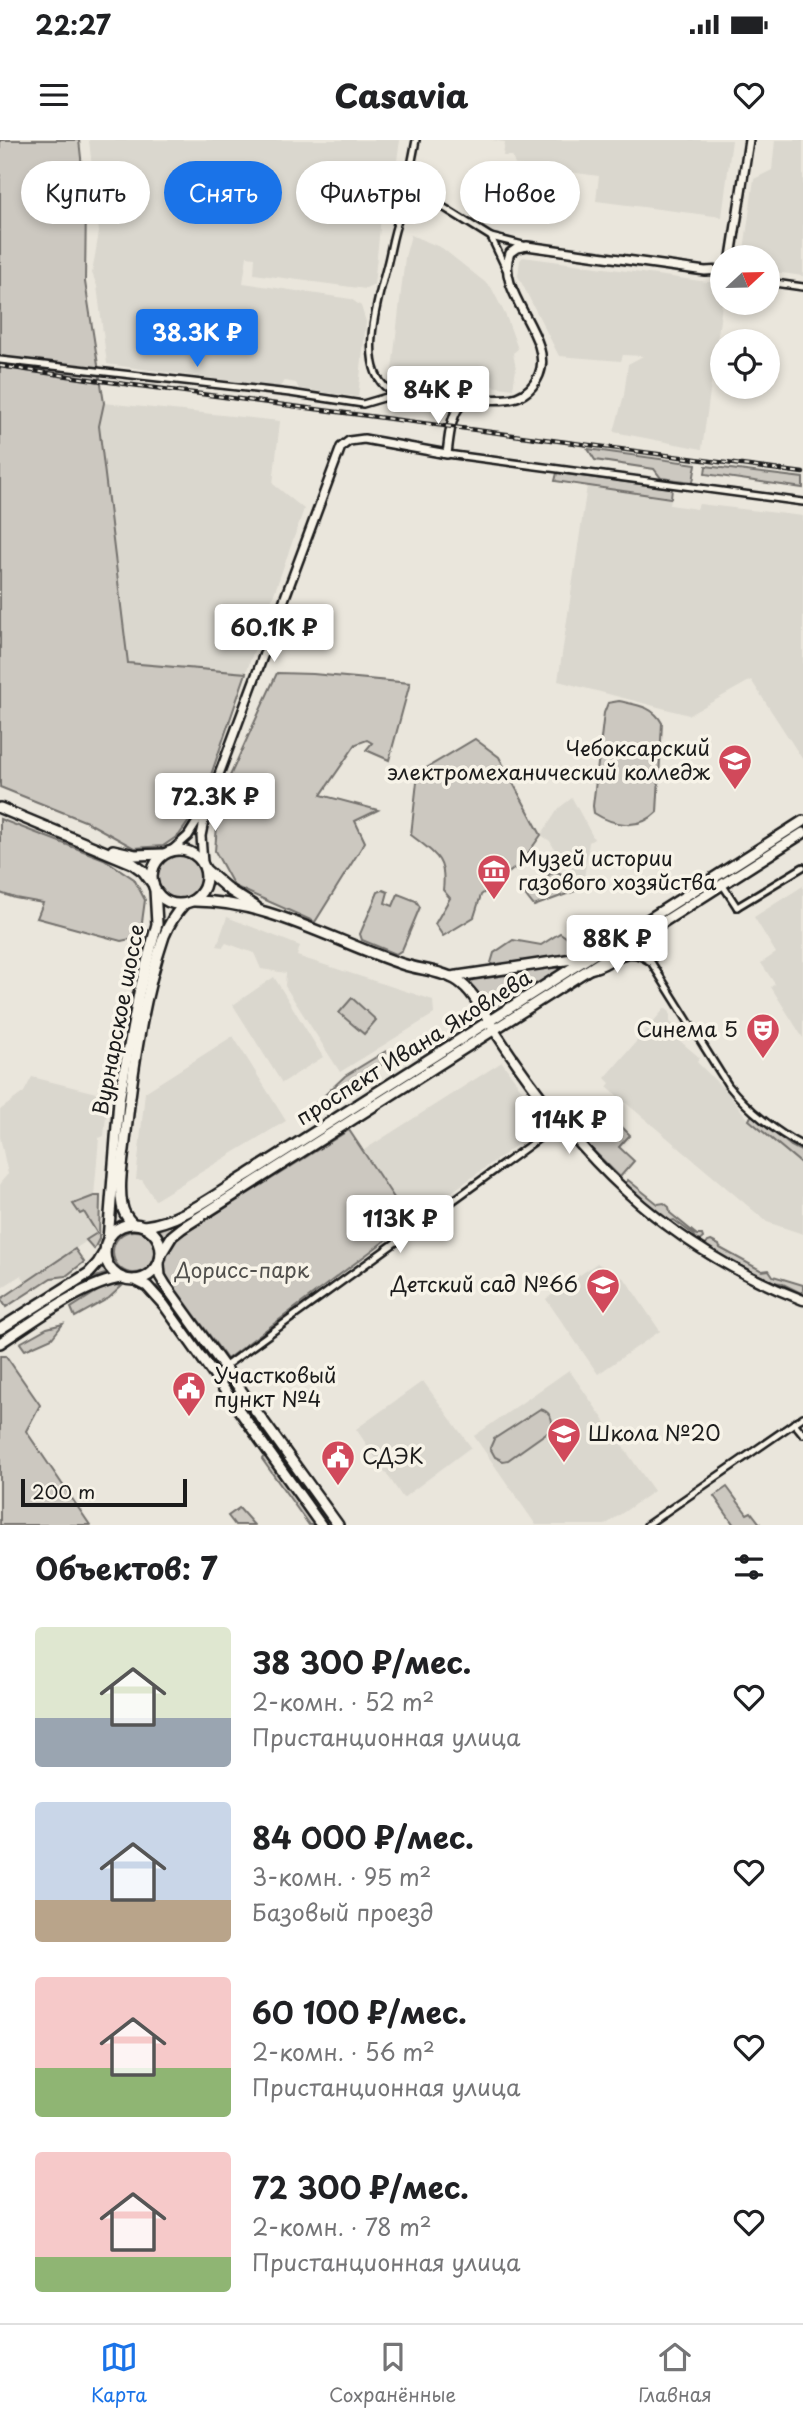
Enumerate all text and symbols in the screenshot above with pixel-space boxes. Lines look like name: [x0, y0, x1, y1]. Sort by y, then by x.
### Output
text: 22:27: [35, 5, 111, 44]
text: Casavia: [334, 71, 469, 119]
icon: menu: [35, 76, 73, 114]
icon: heart: [730, 76, 768, 114]
chip: Купить: [21, 161, 150, 224]
chip: Снять: [164, 161, 282, 224]
chip: Фильтры: [296, 161, 446, 224]
chip: Новое: [460, 161, 580, 224]
north arrow: [710, 245, 780, 315]
map controls: [710, 245, 780, 399]
pin: 38.3K ₽: [132, 310, 262, 369]
text: 38.3K ₽: [152, 314, 242, 349]
button: locate: [710, 329, 780, 399]
pin: 84K ₽: [389, 366, 487, 426]
text: 84K ₽: [403, 371, 473, 406]
pin: 60.1K ₽: [209, 604, 339, 664]
text: 60.1K ₽: [231, 609, 317, 644]
place label: Чебоксарский электромеханический колледж: [387, 731, 711, 787]
school or university icon: Чебоксарский электромеханический колледж: [716, 742, 754, 791]
pin: 72.3K ₽: [150, 774, 280, 833]
text: 72.3K ₽: [171, 778, 259, 813]
place label: Музей истории газового хозяйства: [518, 841, 717, 897]
museum icon: Музей истории газового хозяйства: [475, 852, 513, 901]
pin: 88K ₽: [568, 916, 666, 975]
text: 88K ₽: [583, 920, 651, 955]
street label: Вурнарское шоссе: [83, 921, 151, 1118]
street label: проспект Ивана Яковлева: [289, 960, 537, 1132]
theatre icon: Синема 5: [744, 1011, 782, 1060]
place label: Синема 5: [636, 1012, 738, 1044]
pin: 114K ₽: [512, 1096, 626, 1156]
text: 114K ₽: [531, 1101, 607, 1136]
pin: 113K ₽: [343, 1196, 457, 1255]
text: 113K ₽: [363, 1200, 437, 1235]
park label: Дорисс-парк: [174, 1253, 310, 1285]
school or university icon: Детский сад №66: [584, 1266, 622, 1315]
place label: Детский сад №66: [390, 1267, 578, 1299]
place label: Участковый пункт №4: [214, 1358, 336, 1414]
public building icon: Участковый пункт №4: [170, 1369, 208, 1418]
school or university icon: Школа №20: [545, 1415, 583, 1464]
place label: Школа №20: [588, 1416, 721, 1448]
public building icon: СДЭК: [319, 1438, 357, 1487]
place label: СДЭК: [362, 1439, 424, 1471]
scale bar: [21, 1476, 187, 1508]
text: 200 m: [32, 1477, 95, 1505]
text: Объектов: 7: [35, 1545, 218, 1590]
icon: filters: [730, 1548, 768, 1586]
text: 38 300 ₽/мес.: [252, 1639, 471, 1684]
icon: home: [91, 1655, 175, 1739]
icon: heart: [730, 1678, 768, 1716]
text: 2-комн. · 52 m²: [252, 1684, 434, 1719]
text: Пристанционная улица: [252, 1719, 520, 1754]
text: 84 000 ₽/мес.: [252, 1814, 474, 1859]
icon: home: [91, 1830, 175, 1914]
icon: heart: [730, 1853, 768, 1891]
text: 3-комн. · 95 m²: [252, 1859, 431, 1894]
text: Базовый проезд: [252, 1894, 434, 1929]
text: 60 100 ₽/мес.: [252, 1989, 467, 2034]
icon: home: [91, 2005, 175, 2089]
icon: heart: [730, 2028, 768, 2066]
text: 2-комн. · 56 m²: [252, 2034, 435, 2069]
text: Пристанционная улица: [252, 2069, 520, 2104]
text: 72 300 ₽/мес.: [252, 2164, 469, 2209]
icon: home: [91, 2180, 175, 2264]
icon: heart: [730, 2203, 768, 2241]
text: 2-комн. · 78 m²: [252, 2209, 432, 2244]
text: Пристанционная улица: [252, 2244, 520, 2279]
tab: Карта: [91, 2338, 147, 2408]
tab: Сохранённые: [329, 2338, 456, 2408]
tab: Главная: [638, 2338, 712, 2408]

